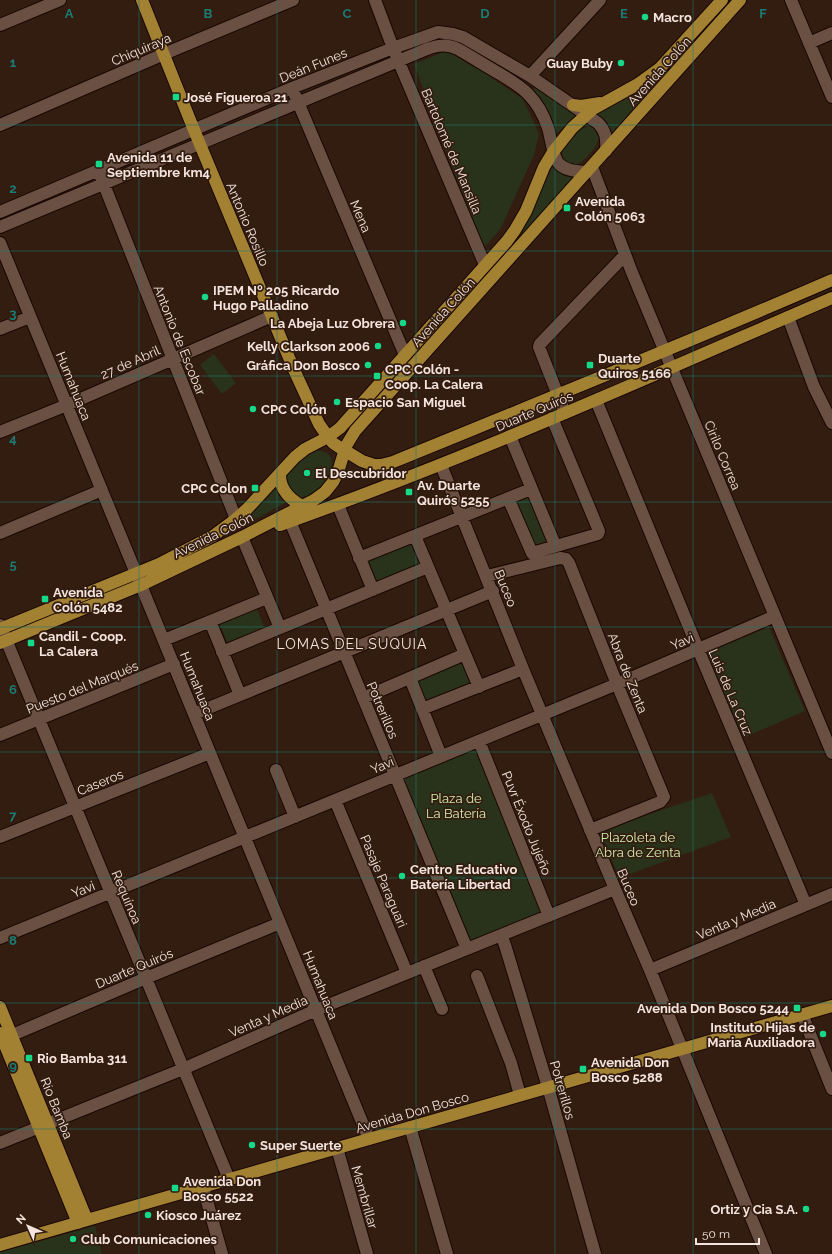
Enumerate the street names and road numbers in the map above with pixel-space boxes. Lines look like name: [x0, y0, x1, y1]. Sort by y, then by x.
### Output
street label: Chiquiraya: [109, 30, 173, 69]
street label: Avenida Colón: [625, 34, 694, 109]
street label: Deán Funes: [277, 45, 349, 86]
street label: Bartolomé de Mansilla: [418, 86, 485, 216]
street label: Antonio Rosillo: [223, 180, 272, 269]
street label: Mena: [347, 198, 374, 235]
street label: Avenida Colón: [409, 275, 478, 350]
street label: Antonio de Escobar: [151, 283, 209, 398]
street label: 27 de Abril: [98, 343, 163, 382]
street label: Humahuaca: [53, 350, 94, 423]
street label: Duarte Quirós: [493, 388, 575, 434]
street label: Cirilo Correa: [701, 418, 744, 492]
street label: Avenida Colón: [171, 510, 256, 561]
street label: Buceo: [491, 567, 520, 609]
street label: Yavi: [668, 630, 696, 653]
street label: Abra de Zenta: [605, 631, 650, 716]
street label: Luis de La Cruz: [706, 647, 755, 738]
street label: Humahuaca: [177, 650, 218, 723]
street label: Puesto del Marqués: [24, 658, 140, 717]
street label: Potrerillos: [364, 679, 401, 741]
street label: Yavi: [368, 754, 396, 777]
street label: Caseros: [75, 766, 125, 798]
street label: Puvr Éxodo Jujeño: [499, 769, 554, 878]
street label: Pasaje Paraguari: [357, 833, 410, 930]
street label: Buceo: [614, 866, 643, 908]
street label: Requínoa: [109, 868, 145, 926]
street label: Yavi: [69, 878, 97, 901]
street label: Venta y Media: [694, 896, 778, 943]
street label: Duarte Quirós: [93, 945, 175, 991]
street label: Humahuaca: [300, 949, 341, 1022]
street label: Venta y Media: [227, 992, 310, 1040]
street label: Potrerillos: [547, 1059, 578, 1121]
street label: Río Bamba: [37, 1075, 76, 1141]
street label: Avenida Don Bosco: [354, 1089, 471, 1136]
street label: Membrillar: [348, 1164, 381, 1231]

